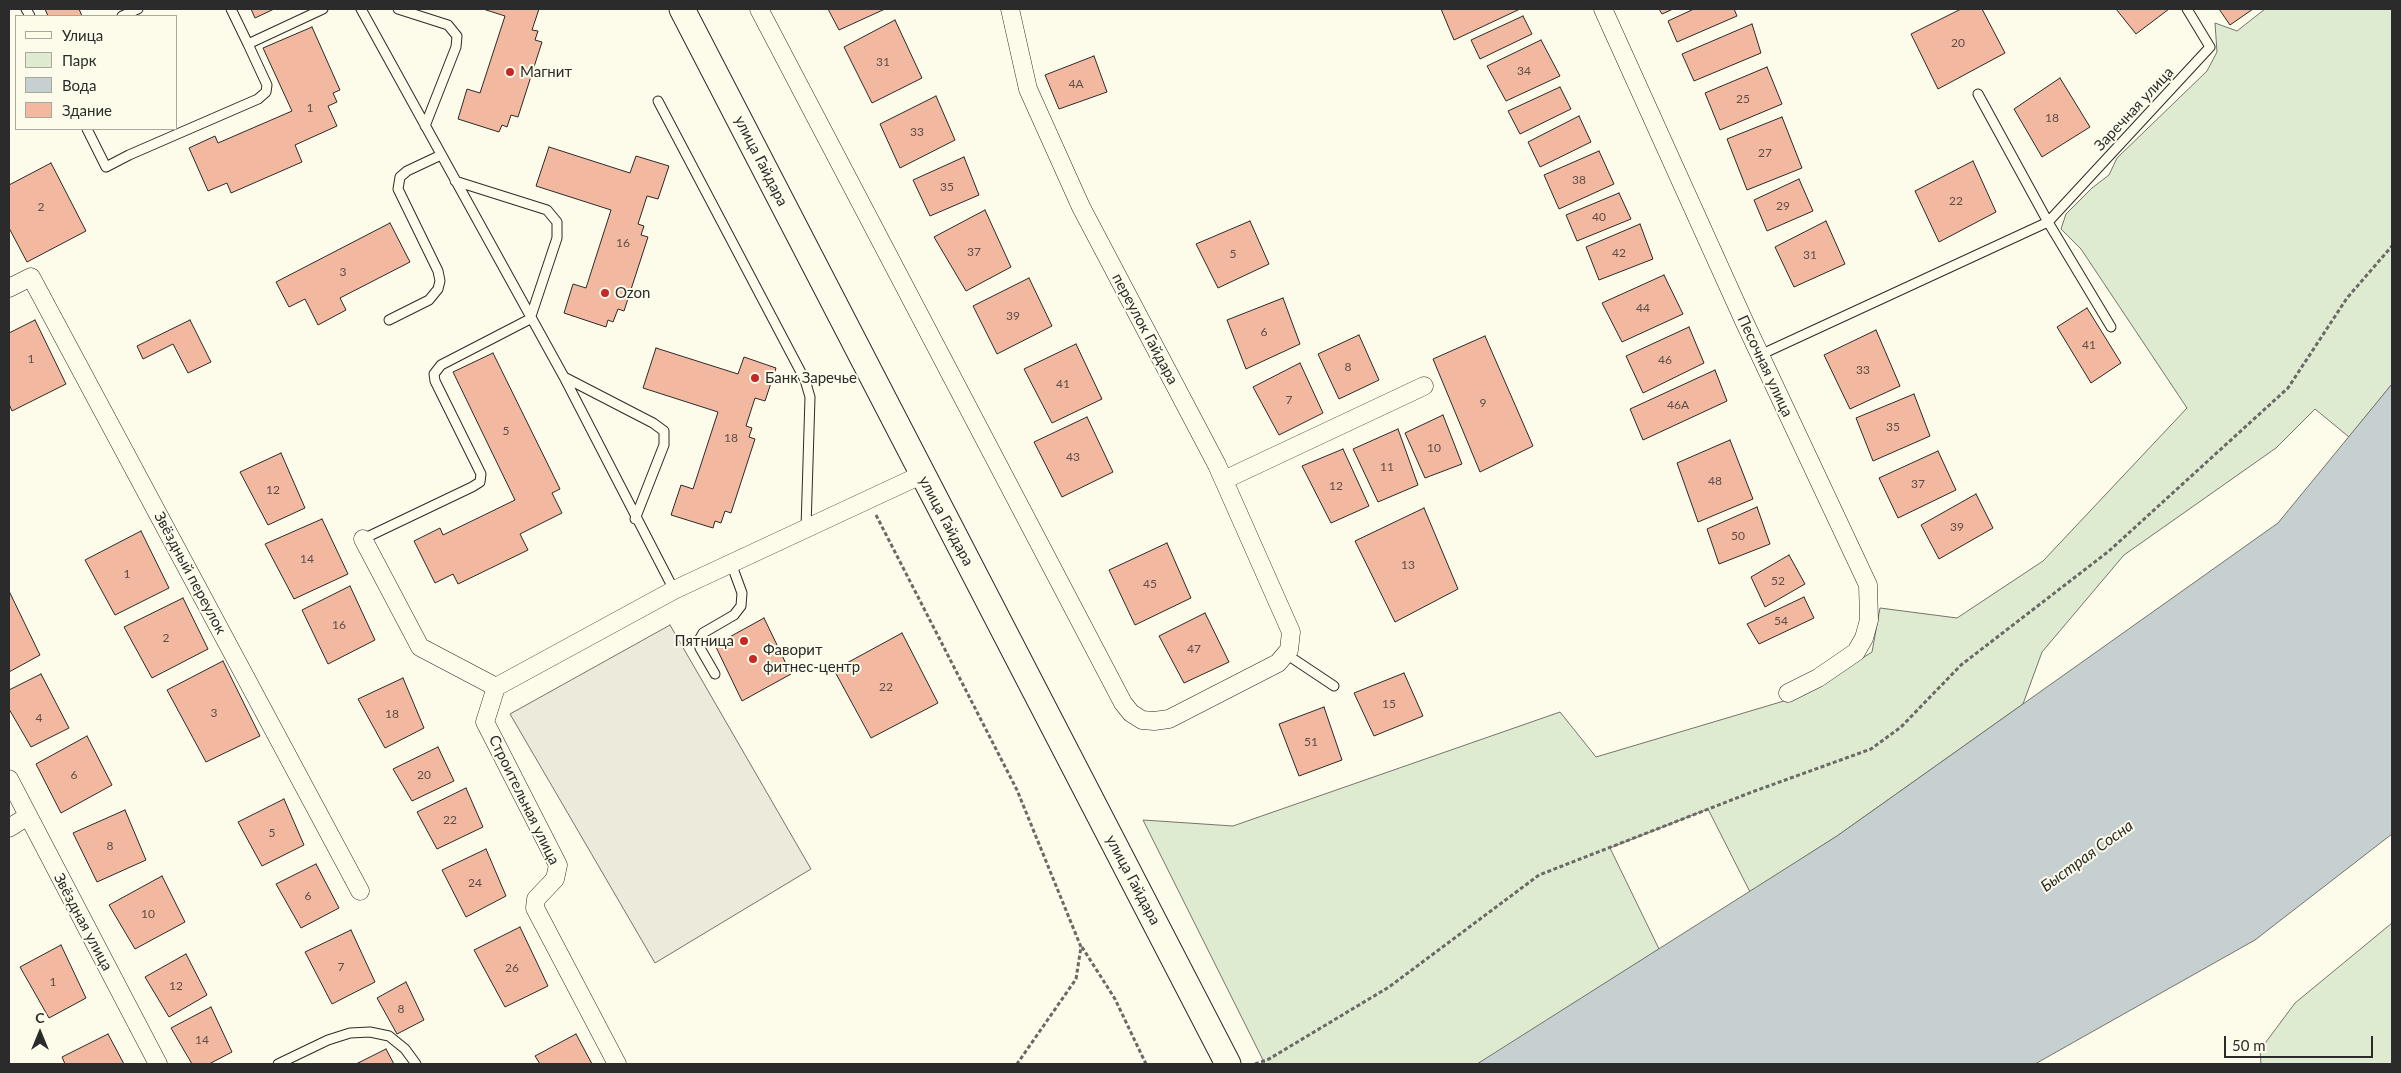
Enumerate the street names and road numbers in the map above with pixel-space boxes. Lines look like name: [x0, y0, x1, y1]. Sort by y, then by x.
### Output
street label: Заречная улица: [2091, 63, 2177, 155]
street label: улица Гайдара: [730, 113, 792, 209]
street label: переулок Гайдара: [1108, 271, 1182, 387]
street label: Песочная улица: [1734, 312, 1796, 420]
street label: улица Гайдара: [915, 473, 977, 569]
street label: Звёздный переулок: [150, 509, 230, 637]
street label: Строительная улица: [485, 732, 563, 868]
street label: улица Гайдара: [1102, 832, 1164, 928]
street label: Звёздная улица: [50, 870, 116, 974]

